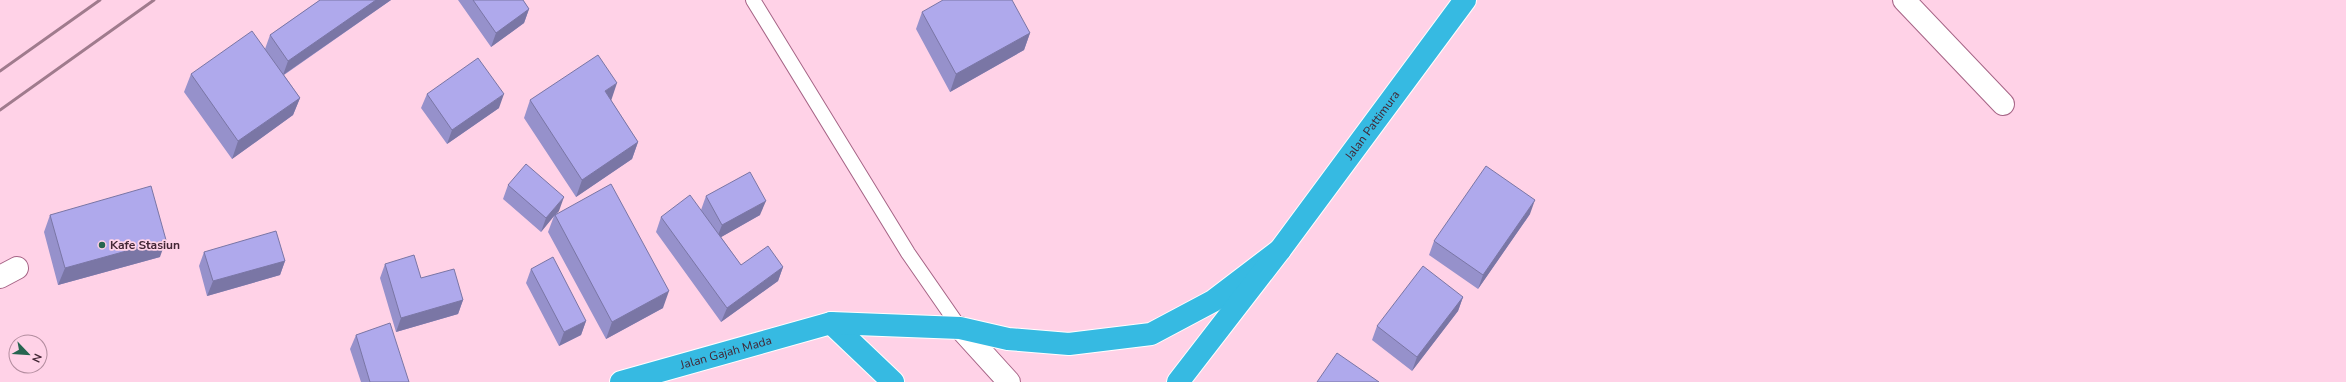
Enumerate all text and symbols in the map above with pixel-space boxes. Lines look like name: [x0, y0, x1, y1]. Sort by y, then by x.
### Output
street label: Jalan Pattimura: [1341, 87, 1403, 164]
place label: Kafe Stasiun: [110, 237, 180, 253]
marker: Kafe Stasiun: [97, 240, 107, 250]
street label: Jalan Gajah Mada: [677, 332, 774, 373]
north arrow: [8, 334, 48, 374]
text: N: [28, 351, 45, 365]

